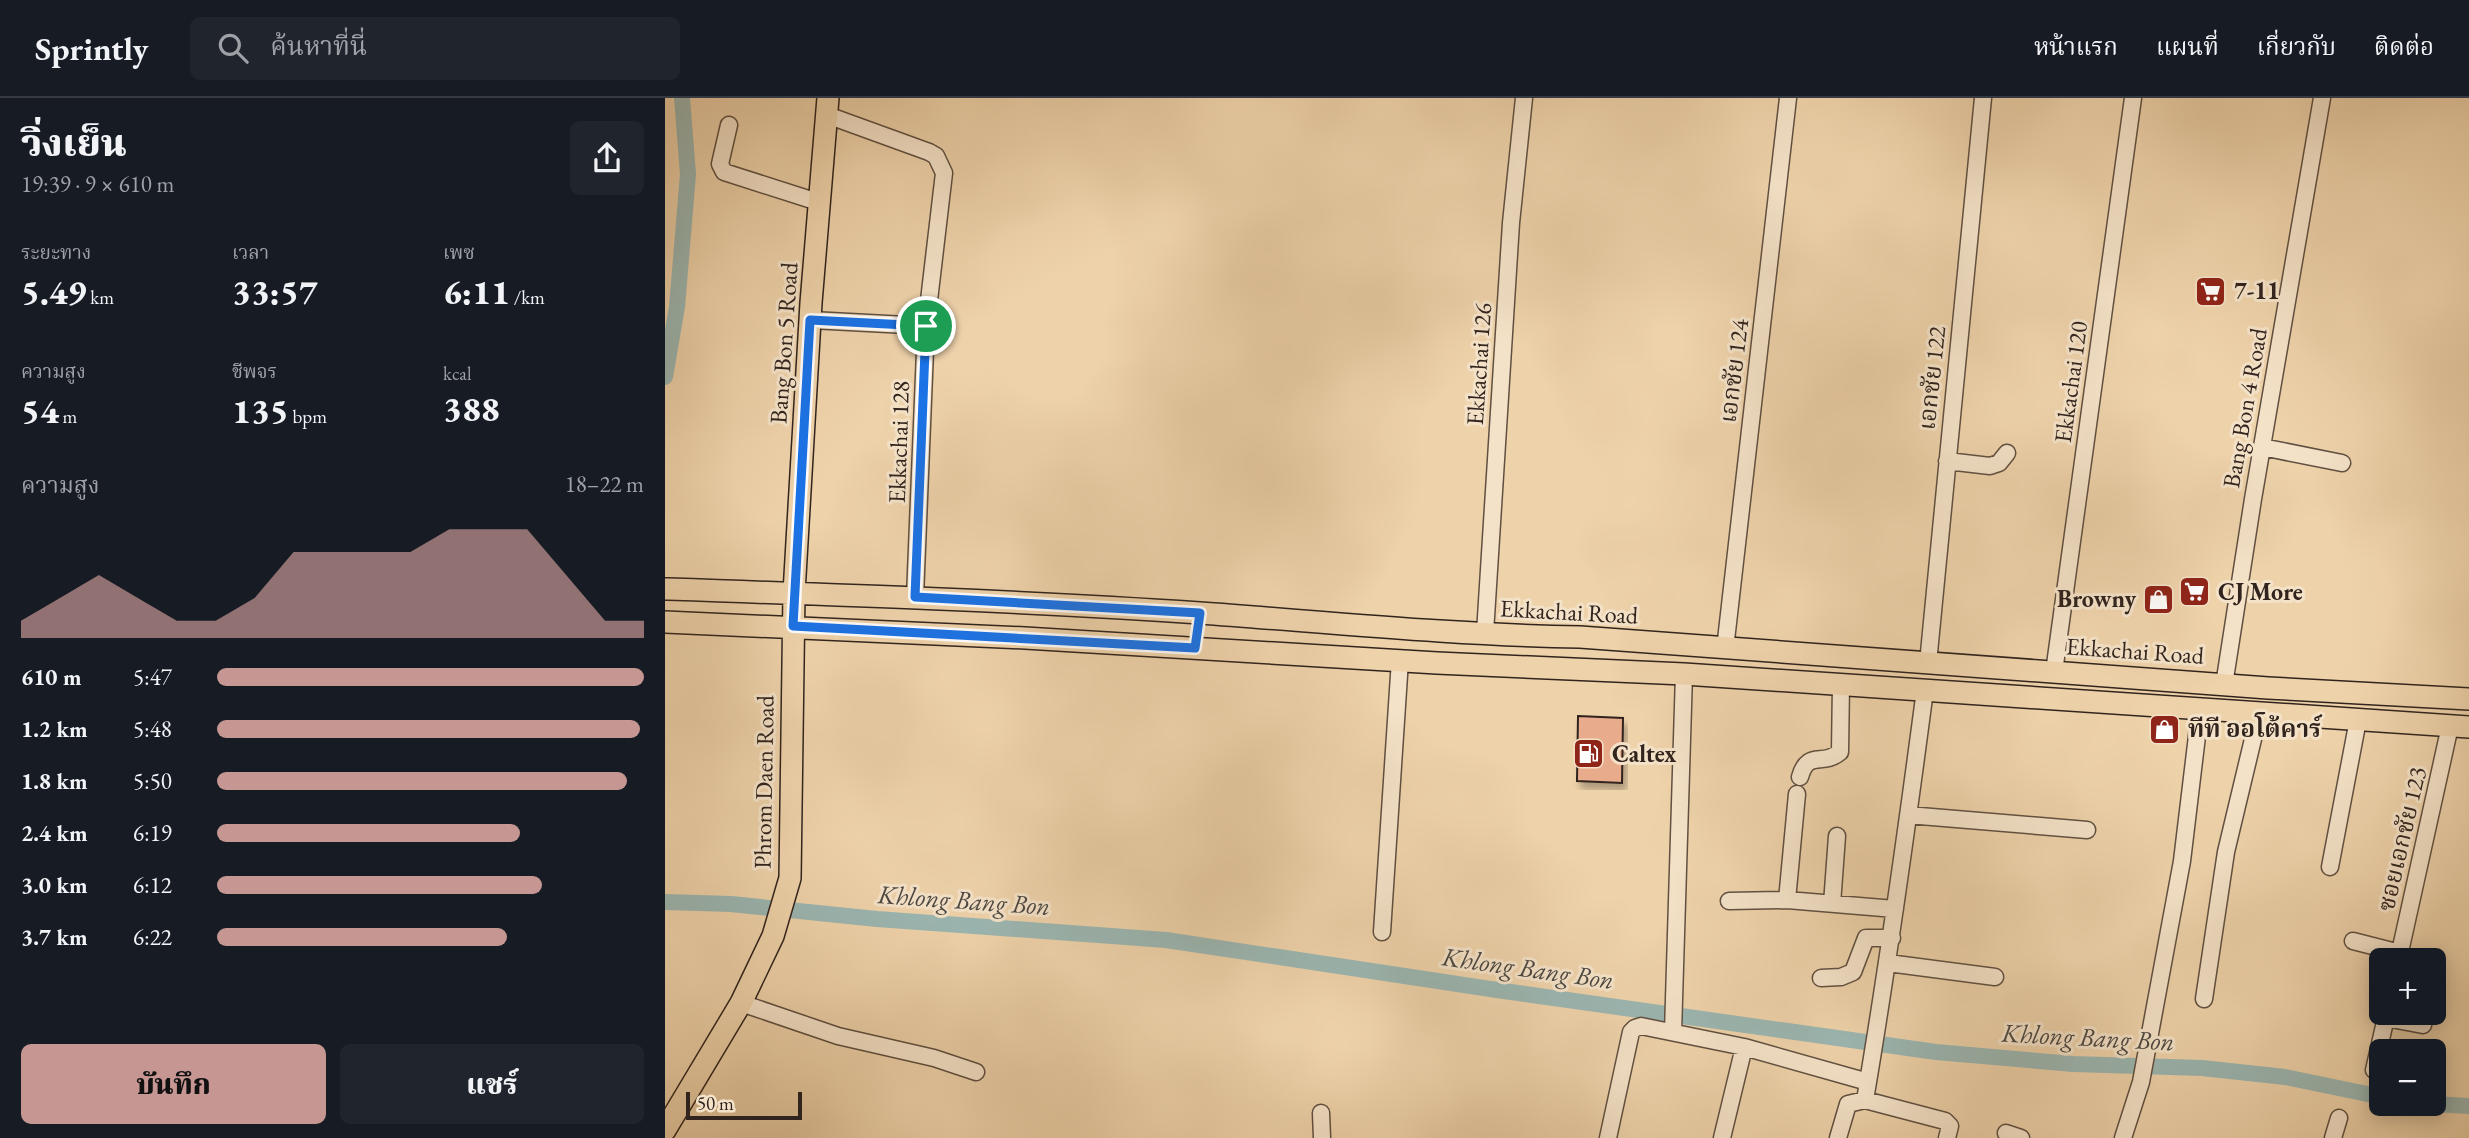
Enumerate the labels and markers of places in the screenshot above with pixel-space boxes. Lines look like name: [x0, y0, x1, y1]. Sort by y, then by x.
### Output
supermarket icon: 7-11: [2194, 274, 2228, 308]
place label: 7-11: [2234, 275, 2280, 306]
pin: [896, 296, 956, 356]
supermarket icon: CJ More: [2178, 575, 2212, 609]
place label: CJ More: [2218, 576, 2303, 607]
shop icon: Browny: [2142, 582, 2176, 616]
place label: Browny: [2057, 583, 2136, 615]
shop icon: ทีที ออโต้คาร์: [2148, 712, 2182, 746]
place label: ทีที ออโต้คาร์: [2188, 712, 2323, 744]
fuel station icon: Caltex: [1572, 737, 1606, 771]
place label: Caltex: [1612, 738, 1676, 769]

